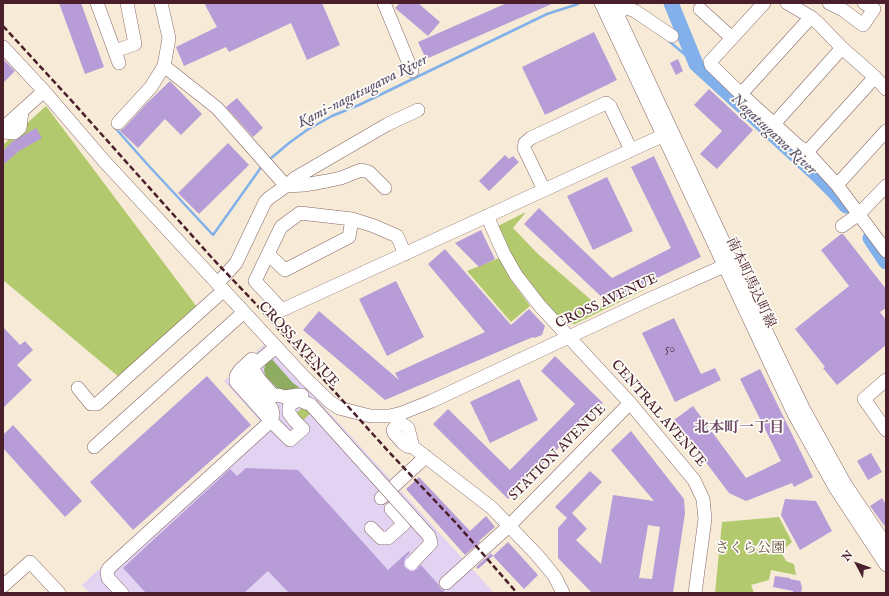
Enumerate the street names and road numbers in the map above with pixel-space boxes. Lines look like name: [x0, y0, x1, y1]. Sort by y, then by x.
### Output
street label: 南本町馬込町線: [722, 235, 778, 331]
street label: CROSS AVENUE: [553, 271, 661, 333]
street label: CROSS AVENUE: [254, 299, 342, 391]
street label: CENTRAL AVENUE: [607, 357, 709, 471]
street label: STATION AVENUE: [506, 401, 610, 505]

